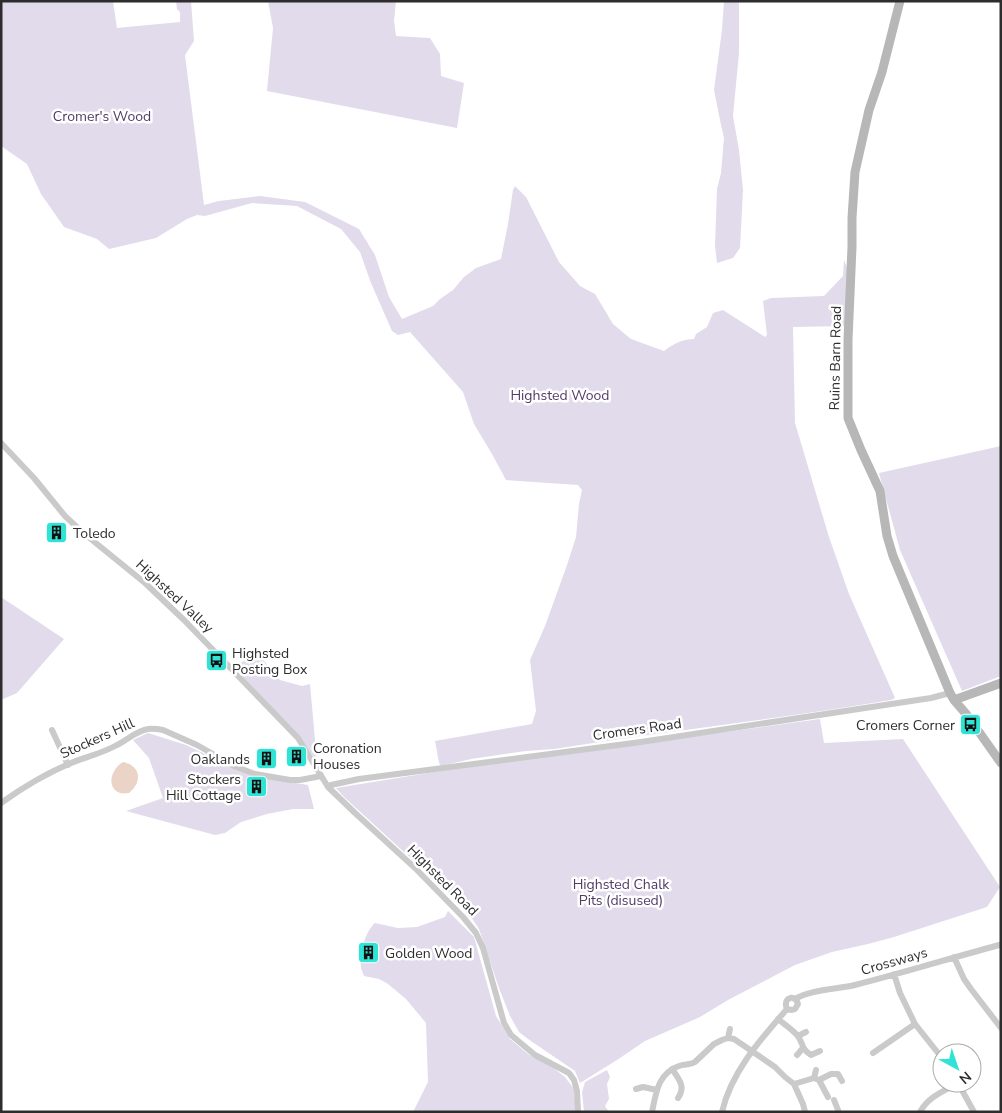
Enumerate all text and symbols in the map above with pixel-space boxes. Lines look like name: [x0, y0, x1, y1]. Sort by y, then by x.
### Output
park label: Cromer's Wood: [53, 107, 151, 126]
street label: Ruins Barn Road: [825, 305, 846, 411]
park label: Highsted Wood: [510, 386, 610, 405]
building icon: Toledo: [45, 521, 69, 545]
place label: Toledo: [73, 524, 116, 543]
street label: Highsted Valley: [132, 555, 218, 638]
place label: Highsted Posting Box: [232, 644, 308, 679]
bus stop icon: Highsted Posting Box: [204, 649, 228, 673]
street label: Stockers Hill: [57, 713, 138, 763]
bus stop icon: Cromers Corner: [959, 713, 983, 737]
street label: Cromers Road: [591, 714, 683, 745]
place label: Cromers Corner: [856, 716, 955, 735]
place label: Coronation Houses: [313, 739, 382, 774]
building icon: Coronation Houses: [285, 744, 309, 768]
building icon: Oaklands: [254, 747, 278, 771]
place label: Oaklands: [190, 750, 250, 769]
place label: Stockers Hill Cottage: [166, 770, 241, 805]
building icon: Stockers Hill Cottage: [245, 775, 269, 799]
street label: Highsted Road: [403, 841, 482, 920]
park label: Highsted Chalk Pits (disused): [573, 875, 670, 910]
building icon: Golden Wood: [357, 941, 381, 965]
street label: Crossways: [859, 943, 930, 980]
place label: Golden Wood: [385, 944, 473, 963]
north arrow: [932, 1043, 982, 1093]
text: N: [955, 1067, 975, 1088]

